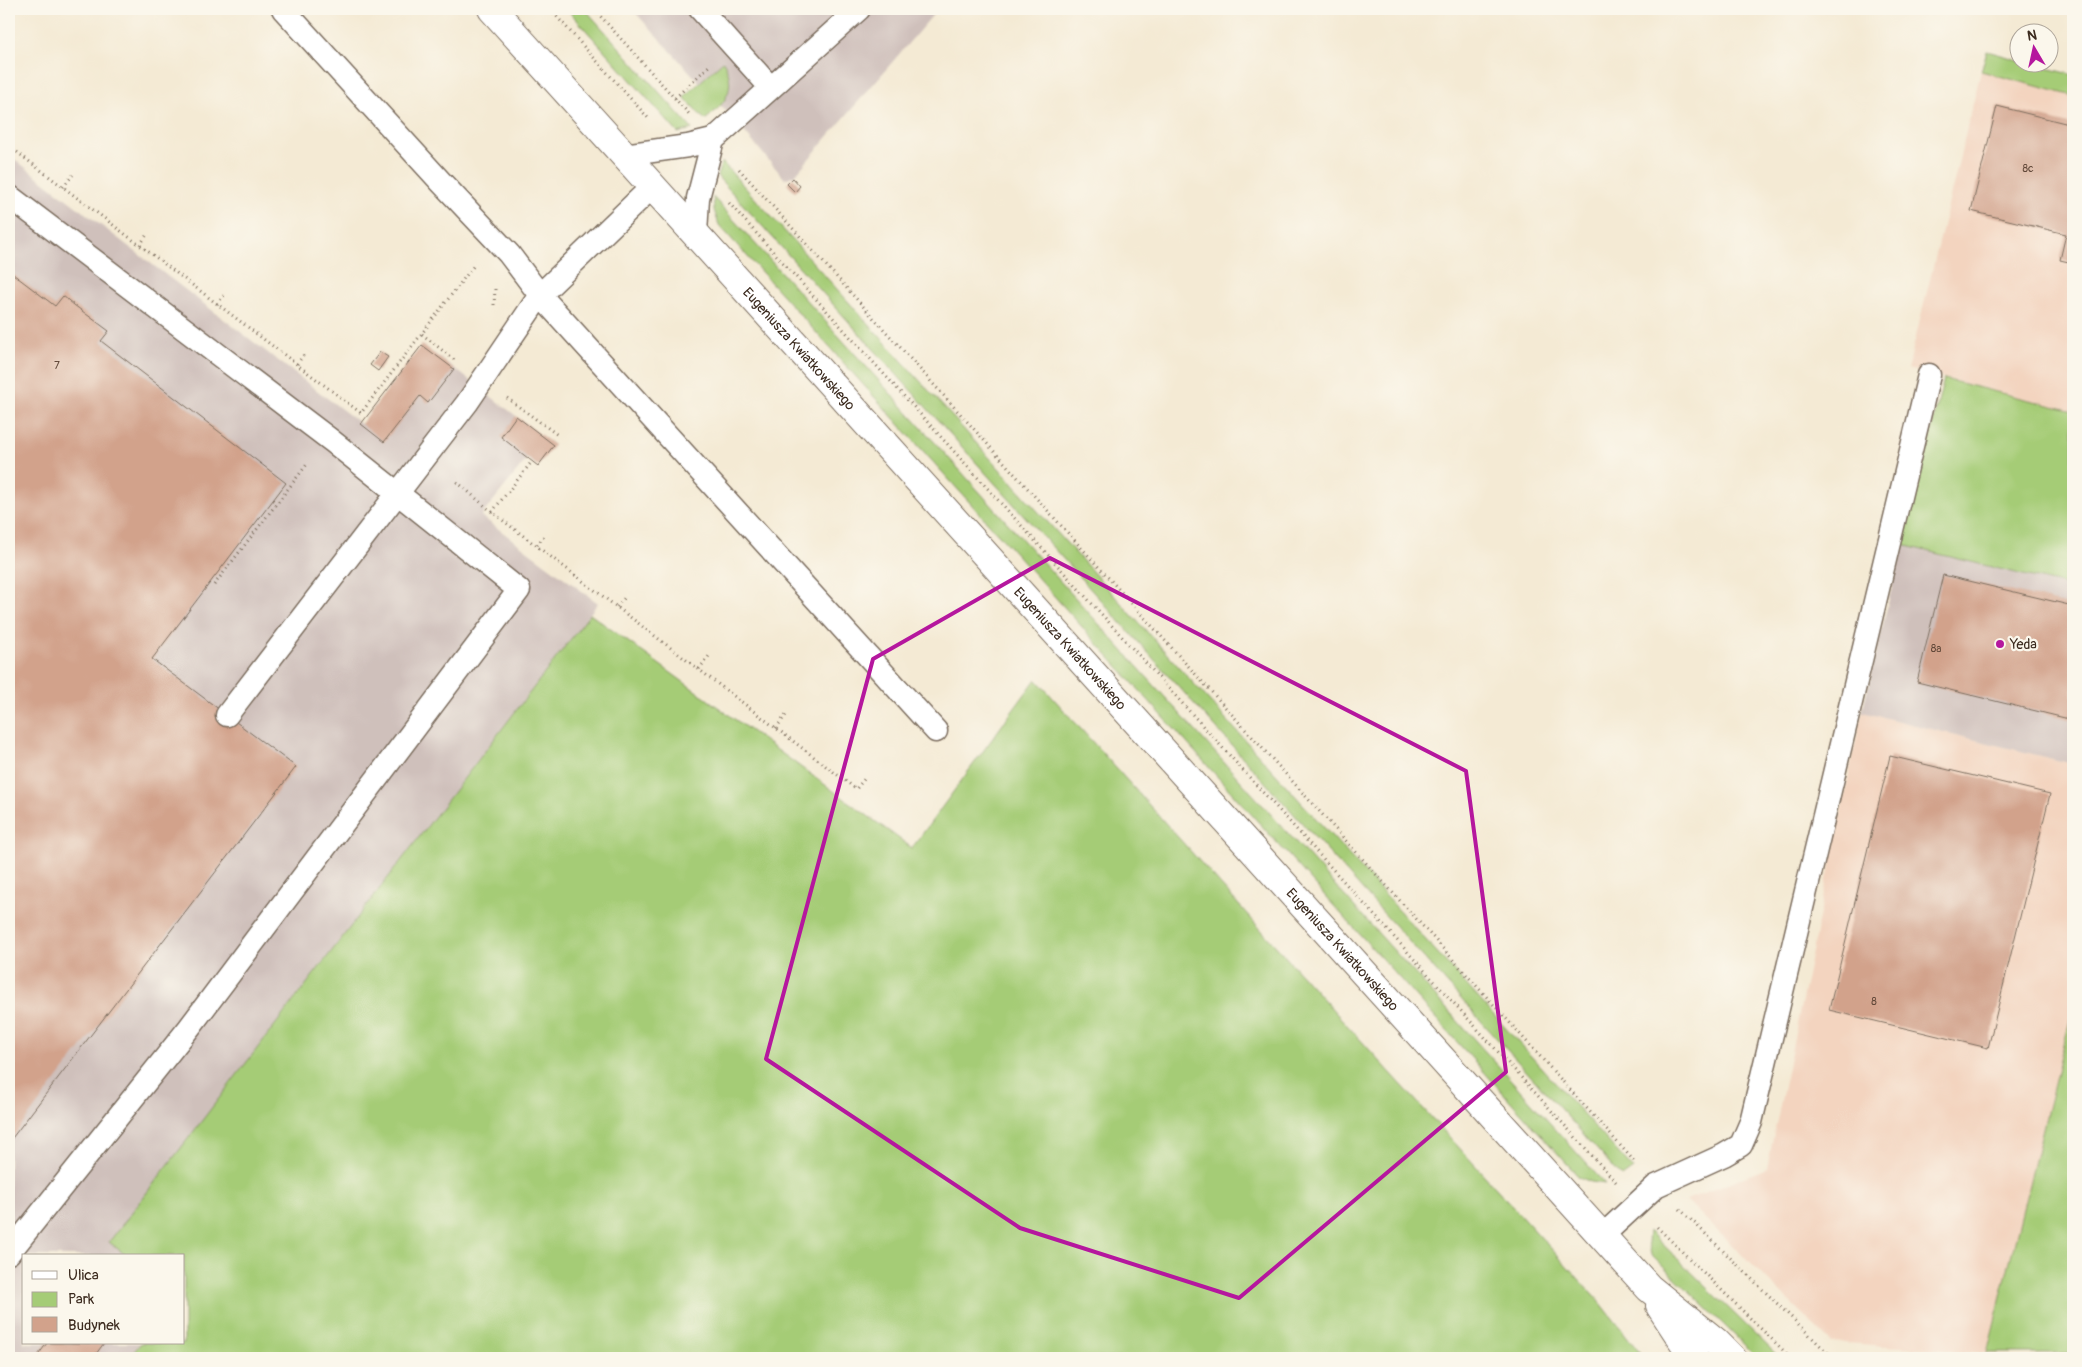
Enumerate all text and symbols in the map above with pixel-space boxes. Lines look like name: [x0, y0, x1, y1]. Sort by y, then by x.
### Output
north arrow: [2010, 22, 2060, 72]
text: N: [2026, 27, 2038, 45]
house number: 8c: [2022, 162, 2034, 175]
street label: Eugeniusza Kwiatkowskiego: [739, 284, 859, 414]
house number: 7: [54, 359, 60, 372]
street label: Eugeniusza Kwiatkowskiego: [1010, 583, 1130, 713]
place label: Yeda: [2009, 636, 2037, 653]
marker: Yeda: [1994, 638, 2006, 650]
house number: 8a: [1931, 642, 1941, 655]
street label: Eugeniusza Kwiatkowskiego: [1283, 884, 1403, 1015]
house number: 8: [1871, 995, 1877, 1008]
legend: [22, 1254, 185, 1344]
text: Ulica: [68, 1266, 99, 1285]
text: Park: [68, 1290, 95, 1309]
text: Budynek: [68, 1316, 121, 1335]

